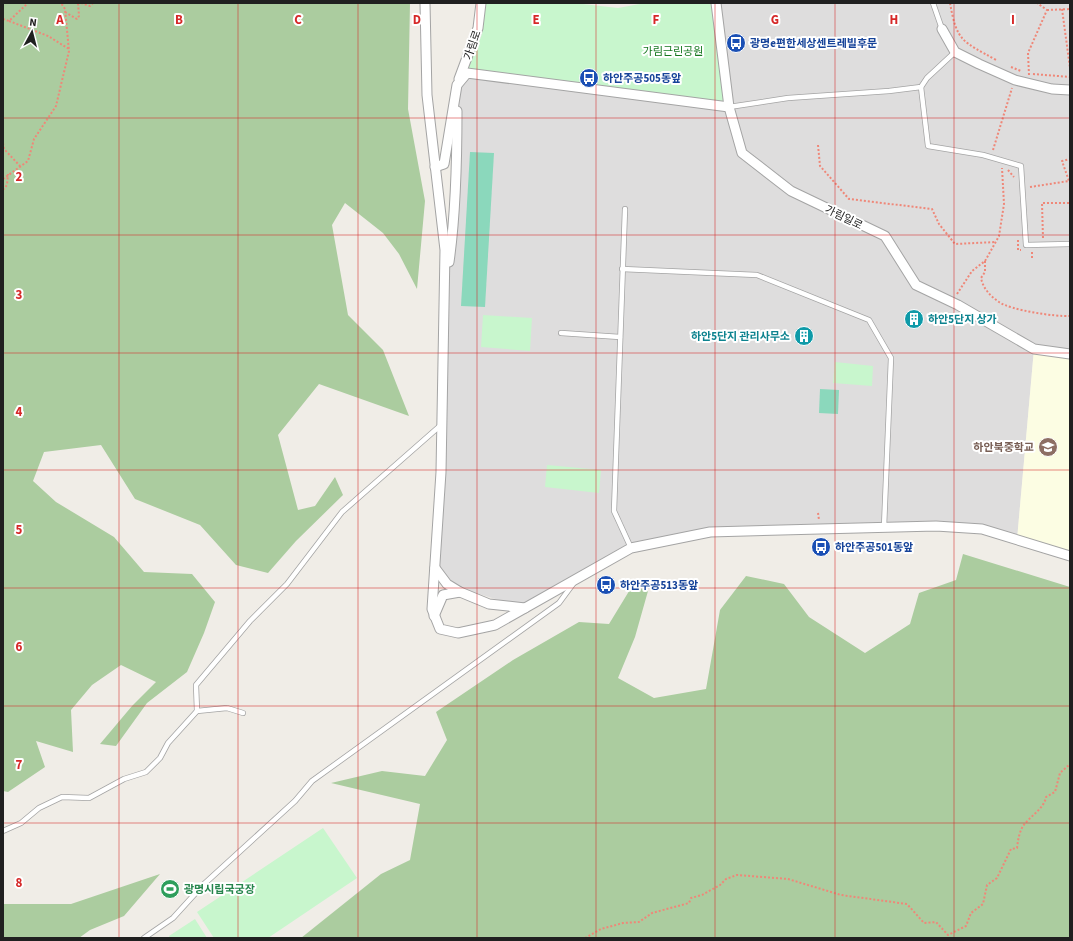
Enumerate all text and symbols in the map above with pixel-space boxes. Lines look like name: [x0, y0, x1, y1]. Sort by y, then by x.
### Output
text: A: [55, 11, 64, 29]
text: B: [175, 11, 183, 29]
text: C: [294, 11, 302, 29]
text: D: [413, 11, 421, 29]
text: E: [532, 11, 540, 29]
text: F: [653, 11, 660, 29]
text: G: [771, 11, 779, 29]
text: H: [890, 11, 898, 29]
text: I: [1011, 11, 1015, 29]
north arrow: [12, 12, 52, 52]
text: N: [29, 15, 38, 30]
street label: 가림로: [460, 28, 485, 62]
bus stop icon: 광명e편한세상센트레빌후문: [725, 32, 747, 54]
place label: 광명e편한세상센트레빌후문: [750, 36, 877, 51]
park label: 가림근린공원: [643, 44, 703, 59]
bus stop icon: 하안주공505동앞: [578, 67, 600, 89]
place label: 하안주공505동앞: [603, 71, 681, 86]
text: 2: [16, 168, 23, 186]
street label: 가림일로: [822, 202, 865, 233]
text: 3: [16, 286, 23, 304]
building icon: 하안5단지 상가: [903, 308, 925, 330]
place label: 하안5단지 상가: [928, 312, 997, 327]
building icon: 하안5단지 관리사무소: [793, 325, 815, 347]
place label: 하안5단지 관리사무소: [691, 329, 790, 344]
text: 4: [16, 403, 23, 421]
school or university icon: 하안북중학교: [1037, 436, 1059, 458]
place label: 하안북중학교: [973, 440, 1034, 455]
text: 5: [16, 521, 23, 539]
bus stop icon: 하안주공501동앞: [810, 536, 832, 558]
place label: 하안주공501동앞: [835, 540, 913, 555]
bus stop icon: 하안주공513동앞: [595, 574, 617, 596]
place label: 하안주공513동앞: [620, 578, 698, 593]
text: 6: [16, 638, 23, 656]
text: 7: [16, 756, 23, 774]
text: 8: [16, 874, 23, 892]
sports icon: 광명시립국궁장: [159, 878, 181, 900]
place label: 광명시립국궁장: [184, 882, 255, 897]

